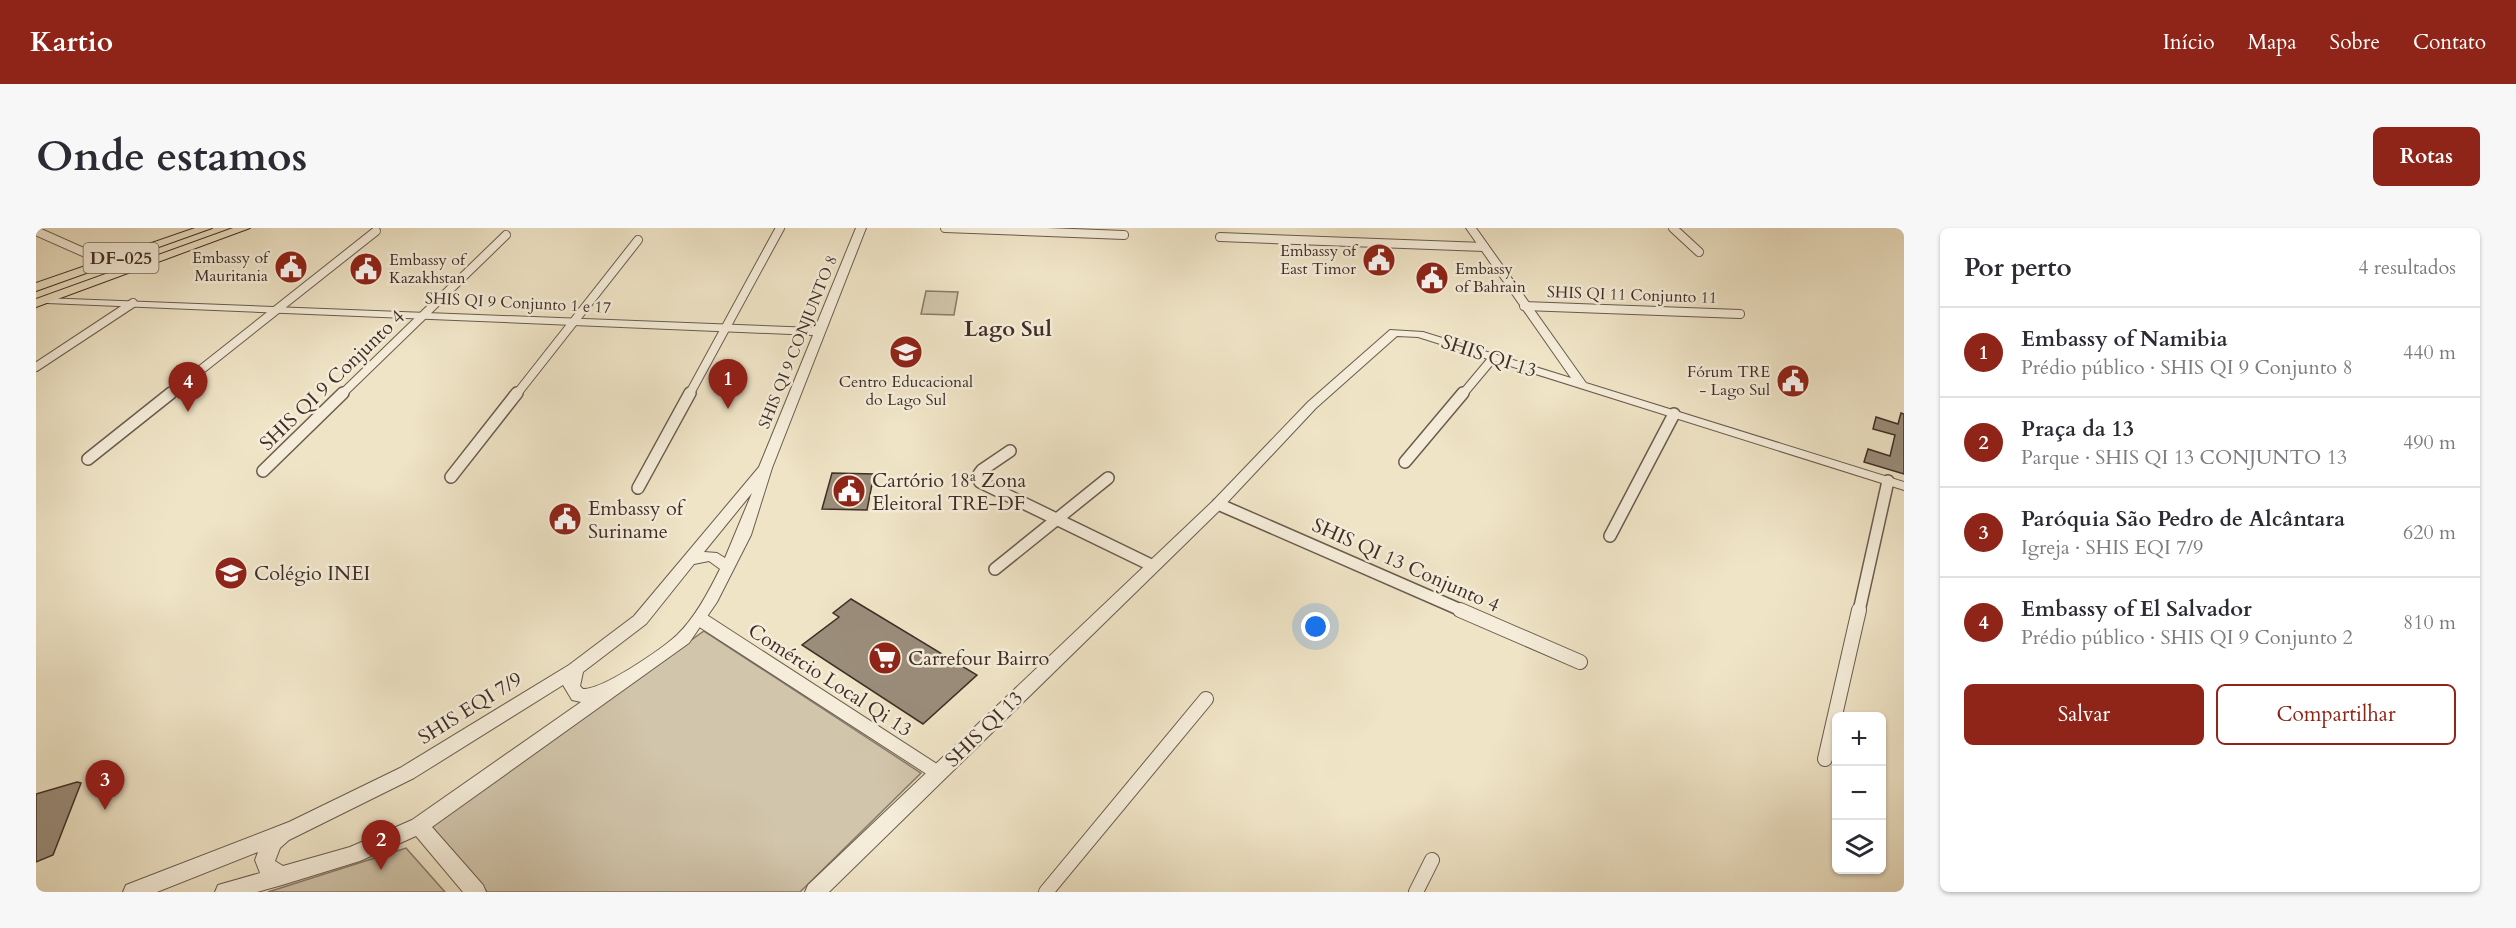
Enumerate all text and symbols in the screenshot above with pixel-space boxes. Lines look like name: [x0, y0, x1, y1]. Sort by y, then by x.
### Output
text: Kartio: [30, 23, 113, 61]
text: Início: [2163, 28, 2215, 57]
text: Mapa: [2248, 28, 2297, 57]
text: Sobre: [2330, 28, 2380, 57]
text: Contato: [2413, 28, 2486, 57]
button: Rotas: [2373, 127, 2480, 186]
text: Onde estamos: [36, 128, 307, 185]
place label: Embassy of East Timor: [1280, 240, 1359, 280]
public building icon: Embassy of East Timor: [1361, 242, 1397, 278]
road number: DF-025: [84, 243, 158, 273]
place label: Embassy of Mauritania: [192, 247, 271, 287]
public building icon: Embassy of Mauritania: [273, 249, 309, 285]
place label: Embassy of Kazakhstan: [389, 249, 468, 289]
text: Por perto: [1964, 250, 2072, 285]
public building icon: Embassy of Kazakhstan: [348, 251, 384, 287]
street label: SHIS QI 9 CONJUNTO 8: [753, 252, 843, 432]
text: 4 resultados: [2358, 254, 2456, 281]
place label: Embassy of Bahrain: [1455, 258, 1526, 298]
public building icon: Embassy of Bahrain: [1414, 260, 1450, 296]
street label: SHIS QI 11 Conjunto 11: [1547, 281, 1717, 309]
street label: SHIS QI 9 Conjunto 1 e 17: [425, 287, 611, 319]
street label: SHIS QI 9 Conjunto 4: [253, 304, 411, 456]
district label: Lago Sul: [964, 314, 1052, 344]
text: Embassy of Namibia: [2021, 324, 2228, 354]
street label: SHIS QI 13: [1438, 328, 1540, 384]
school or university icon: Centro Educacional do Lago Sul: [888, 334, 924, 370]
text: 1: [1978, 339, 1989, 366]
text: 440 m: [2403, 339, 2456, 366]
text: Prédio público · SHIS QI 9 Conjunto 8: [2021, 354, 2353, 381]
pin: 1: [708, 360, 748, 409]
place label: Fórum TRE - Lago Sul: [1687, 361, 1770, 401]
pin: 4: [168, 362, 208, 412]
public building icon: Fórum TRE - Lago Sul: [1775, 363, 1811, 399]
place label: Centro Educacional do Lago Sul: [839, 371, 973, 411]
text: Praça da 13: [2021, 414, 2134, 444]
text: 2: [1978, 429, 1989, 456]
text: 490 m: [2403, 429, 2456, 456]
text: Parque · SHIS QI 13 CONJUNTO 13: [2021, 444, 2347, 471]
place label: Cartório 18ª Zona Eleitoral TRE-DF: [872, 467, 1027, 517]
public building icon: Cartório 18ª Zona Eleitoral TRE-DF: [831, 473, 867, 509]
place label: Embassy of Suriname: [588, 495, 686, 545]
public building icon: Embassy of Suriname: [547, 501, 583, 537]
text: Paróquia São Pedro de Alcântara: [2021, 504, 2345, 534]
street label: SHIS QI 13 Conjunto 4: [1308, 511, 1504, 619]
text: 3: [1978, 519, 1989, 546]
text: 620 m: [2403, 519, 2456, 546]
text: Igreja · SHIS EQI 7/9: [2021, 534, 2203, 561]
school or university icon: Colégio INEI: [213, 555, 249, 591]
place label: Colégio INEI: [254, 560, 370, 587]
text: Embassy of El Salvador: [2021, 594, 2252, 624]
text: 4: [1978, 609, 1989, 636]
text: 810 m: [2403, 609, 2456, 636]
your location: [1301, 612, 1330, 641]
street label: Comércio Local Qi 13: [743, 617, 917, 743]
text: Prédio público · SHIS QI 9 Conjunto 2: [2021, 624, 2353, 651]
supermarket icon: Carrefour Bairro: [867, 640, 903, 676]
place label: Carrefour Bairro: [908, 645, 1050, 672]
street label: SHIS EQI 7/9: [413, 665, 527, 751]
button: Salvar: [1964, 684, 2204, 745]
button: Compartilhar: [2216, 684, 2456, 745]
street label: SHIS QI 13: [939, 685, 1029, 773]
map controls: [1832, 712, 1886, 874]
button: +: [1832, 712, 1886, 766]
pin: 3: [86, 760, 124, 810]
button: −: [1832, 766, 1886, 820]
pin: 2: [362, 820, 400, 870]
button: layers: [1832, 820, 1886, 874]

